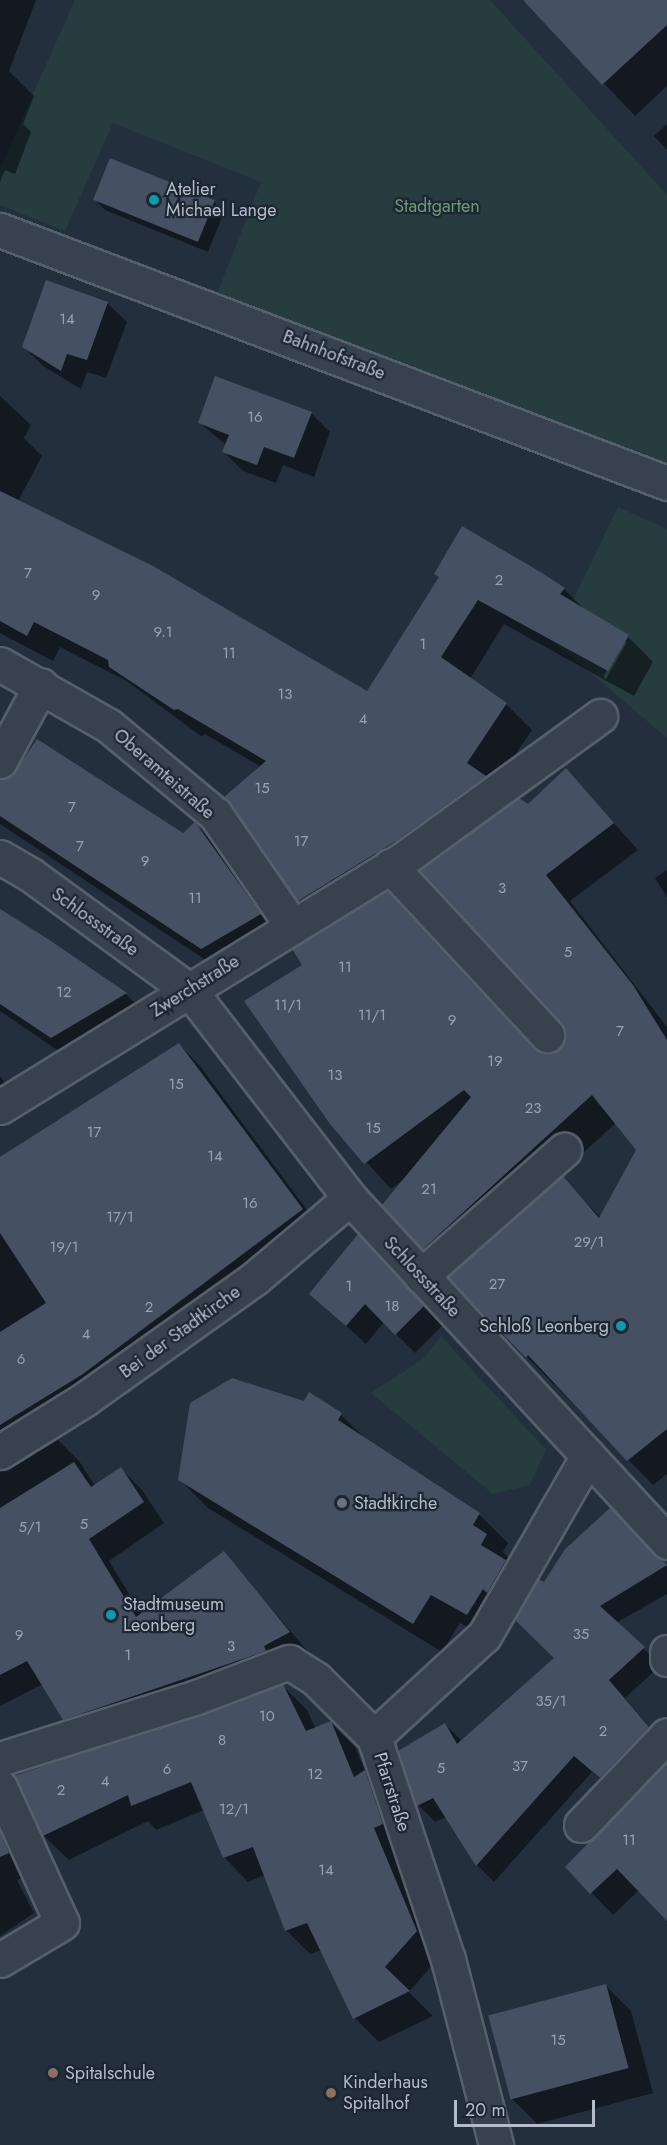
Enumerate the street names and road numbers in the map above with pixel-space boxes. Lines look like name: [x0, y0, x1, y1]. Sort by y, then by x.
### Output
street label: Bahnhofstraße: [280, 326, 388, 384]
street label: Oberamteistraße: [109, 724, 219, 824]
street label: Schlossstraße: [47, 883, 143, 961]
street label: Zwerchstraße: [147, 950, 243, 1022]
street label: Schlossstraße: [379, 1232, 465, 1322]
street label: Bei der Stadtkirche: [116, 1281, 244, 1383]
street label: Pfarrstraße: [369, 1750, 415, 1834]

